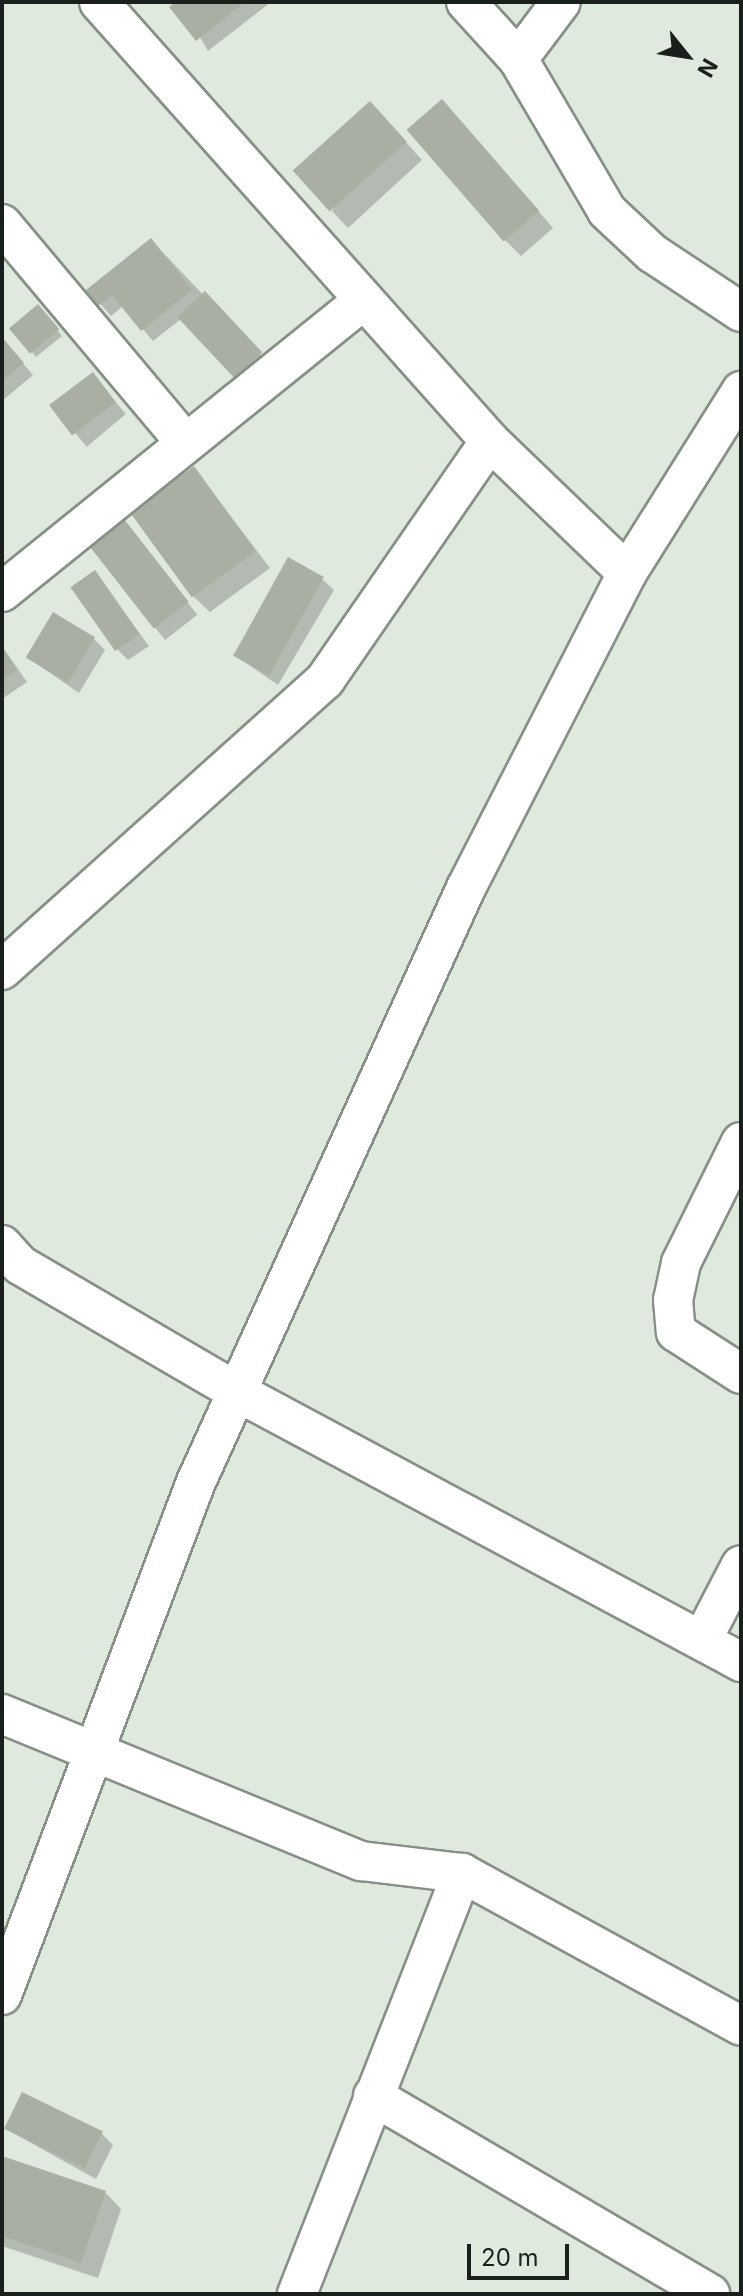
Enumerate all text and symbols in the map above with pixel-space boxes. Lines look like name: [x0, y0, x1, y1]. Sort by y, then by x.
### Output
north arrow: [647, 16, 727, 96]
text: N: [692, 54, 723, 82]
scale bar: [471, 2228, 573, 2278]
text: 20 m: [481, 2243, 539, 2272]

